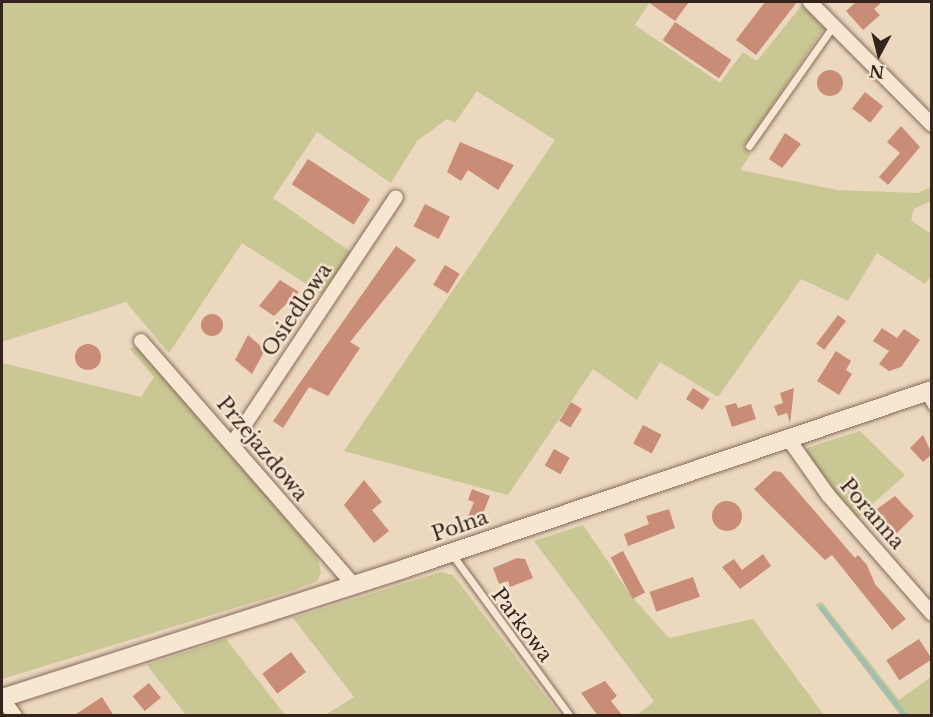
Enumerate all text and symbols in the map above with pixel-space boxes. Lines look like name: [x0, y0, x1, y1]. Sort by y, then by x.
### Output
north arrow: [849, 24, 909, 84]
text: N: [868, 61, 886, 83]
street label: Osiedlowa: [257, 259, 337, 361]
street label: Przejazdowa: [212, 392, 312, 506]
street label: Poranna: [835, 474, 909, 554]
street label: Polna: [429, 505, 491, 547]
street label: Parkowa: [486, 583, 558, 667]

